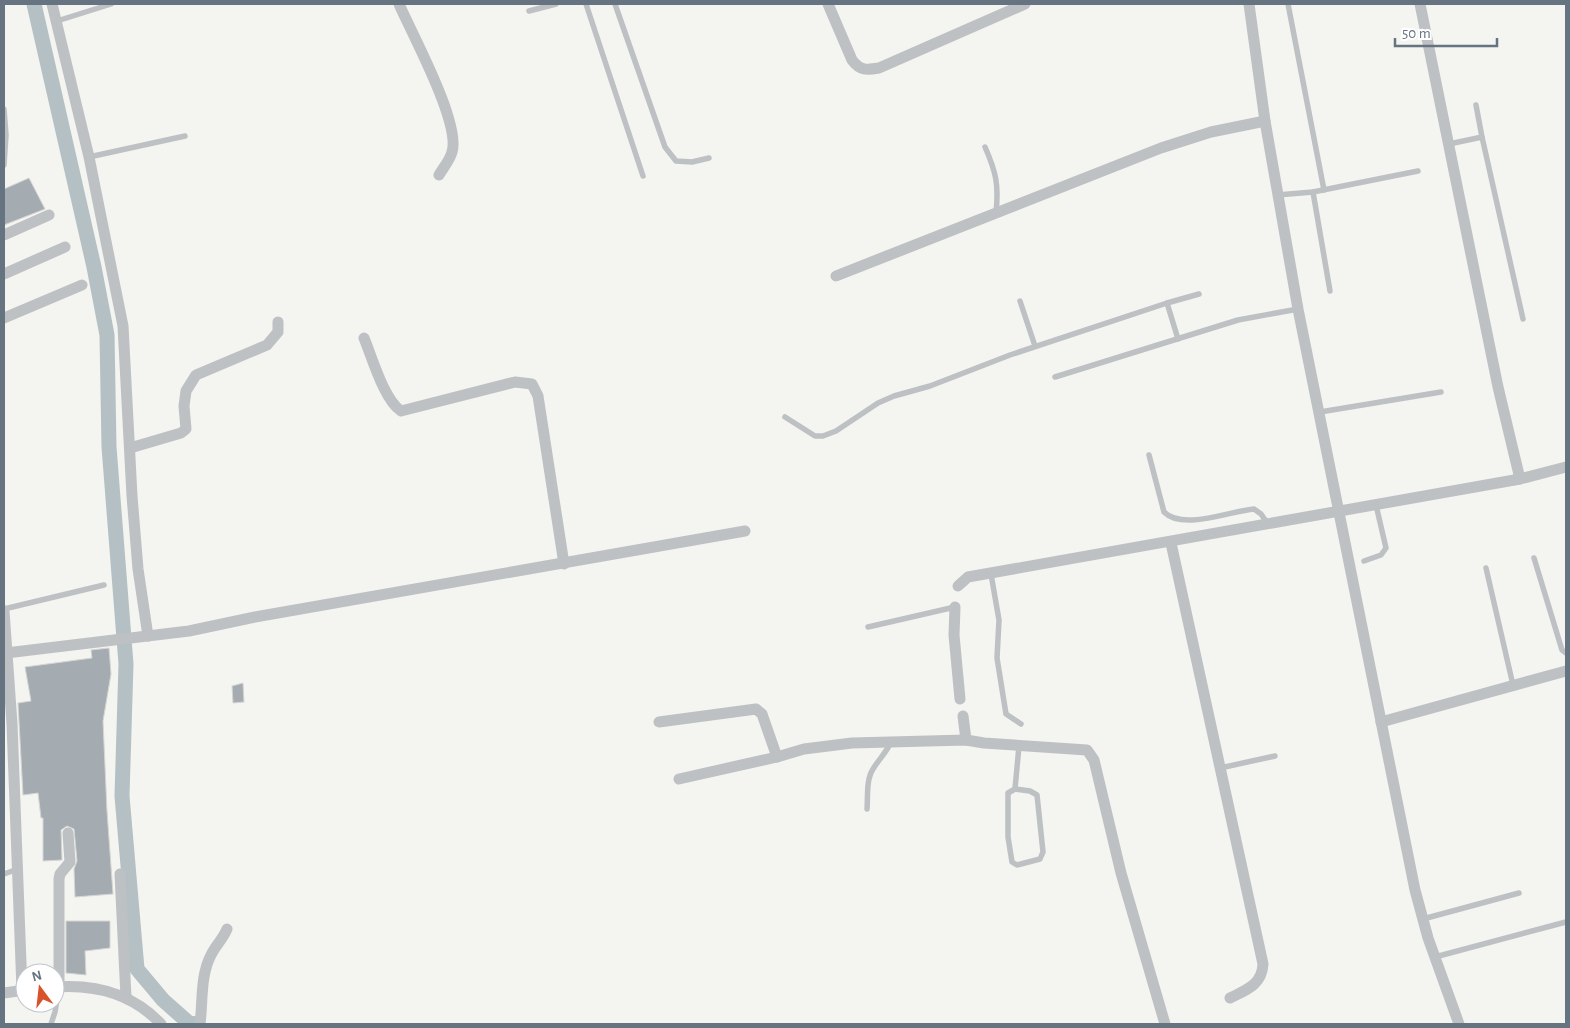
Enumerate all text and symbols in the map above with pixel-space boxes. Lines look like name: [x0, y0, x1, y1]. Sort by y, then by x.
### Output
scale bar: [1395, 15, 1498, 47]
text: 50 m: [1402, 26, 1431, 41]
north arrow: [15, 963, 65, 1013]
text: N: [30, 968, 43, 984]

